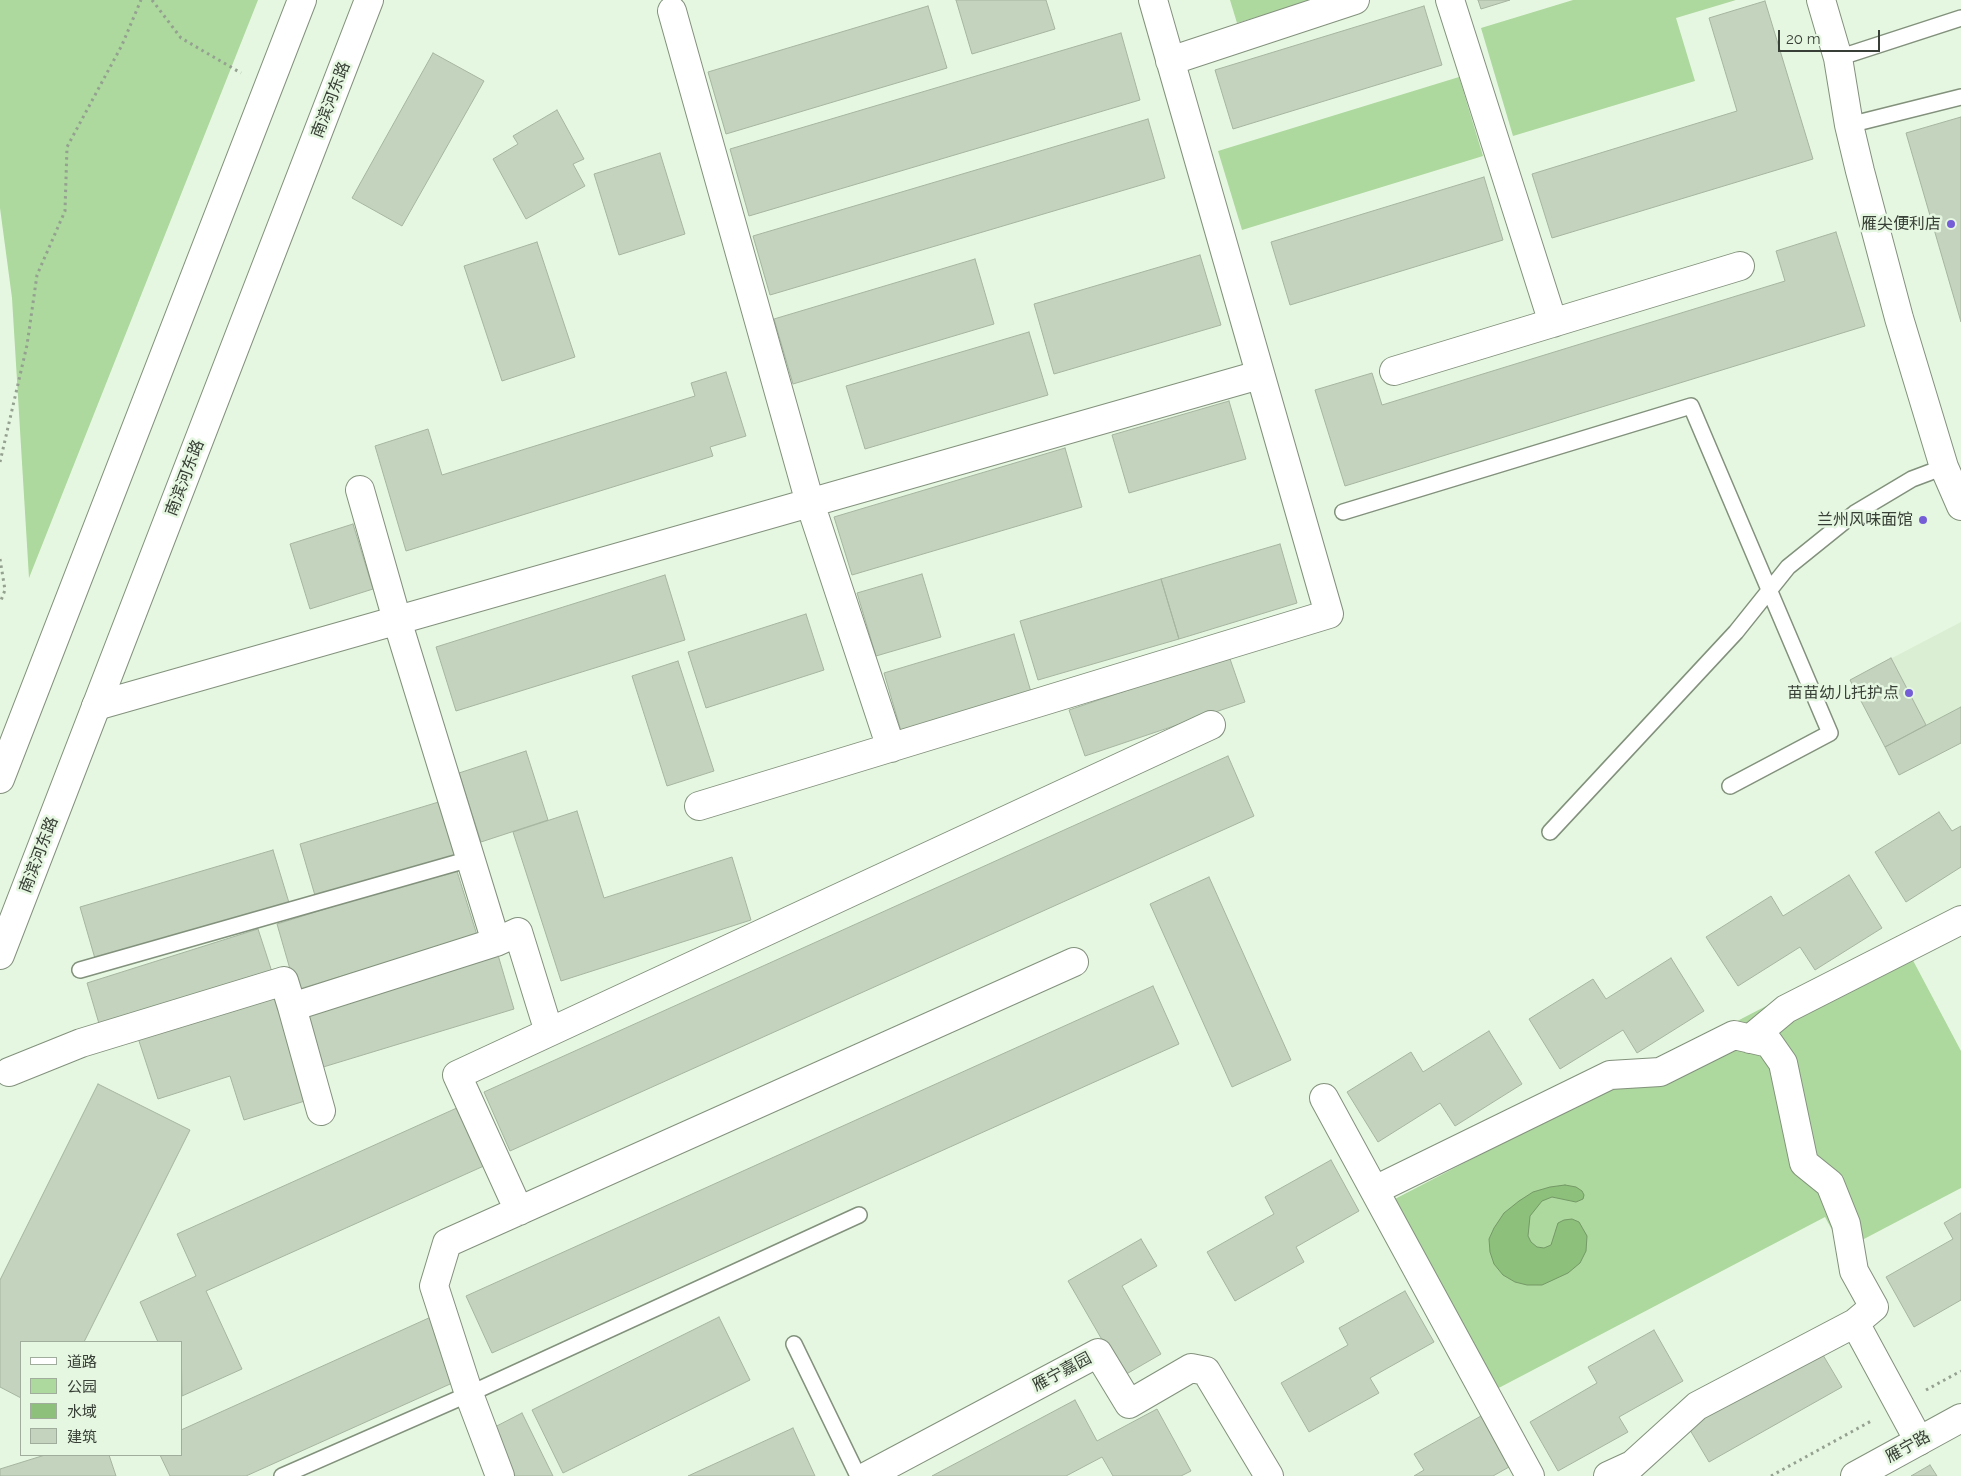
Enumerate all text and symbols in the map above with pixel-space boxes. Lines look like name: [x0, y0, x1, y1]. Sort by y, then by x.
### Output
scale bar: [1781, 20, 1884, 52]
text: 20 m: [1786, 30, 1821, 48]
street label: 南滨河东路: [308, 59, 354, 141]
place label: 雁尖便利店: [1861, 214, 1941, 234]
marker: 雁尖便利店: [1945, 218, 1957, 230]
street label: 南滨河东路: [162, 437, 208, 519]
place label: 兰州风味面馆: [1817, 510, 1913, 530]
marker: 兰州风味面馆: [1917, 514, 1929, 526]
place label: 苗苗幼儿托护点: [1787, 683, 1899, 703]
marker: 苗苗幼儿托护点: [1903, 687, 1915, 699]
street label: 南滨河东路: [16, 814, 62, 896]
legend: [20, 1341, 182, 1456]
street label: 雁宁嘉园: [1029, 1349, 1095, 1395]
text: 道路: [67, 1353, 97, 1371]
text: 公园: [67, 1378, 97, 1396]
text: 水域: [67, 1403, 97, 1421]
street label: 雁宁路: [1882, 1427, 1934, 1467]
text: 建筑: [67, 1428, 97, 1446]

